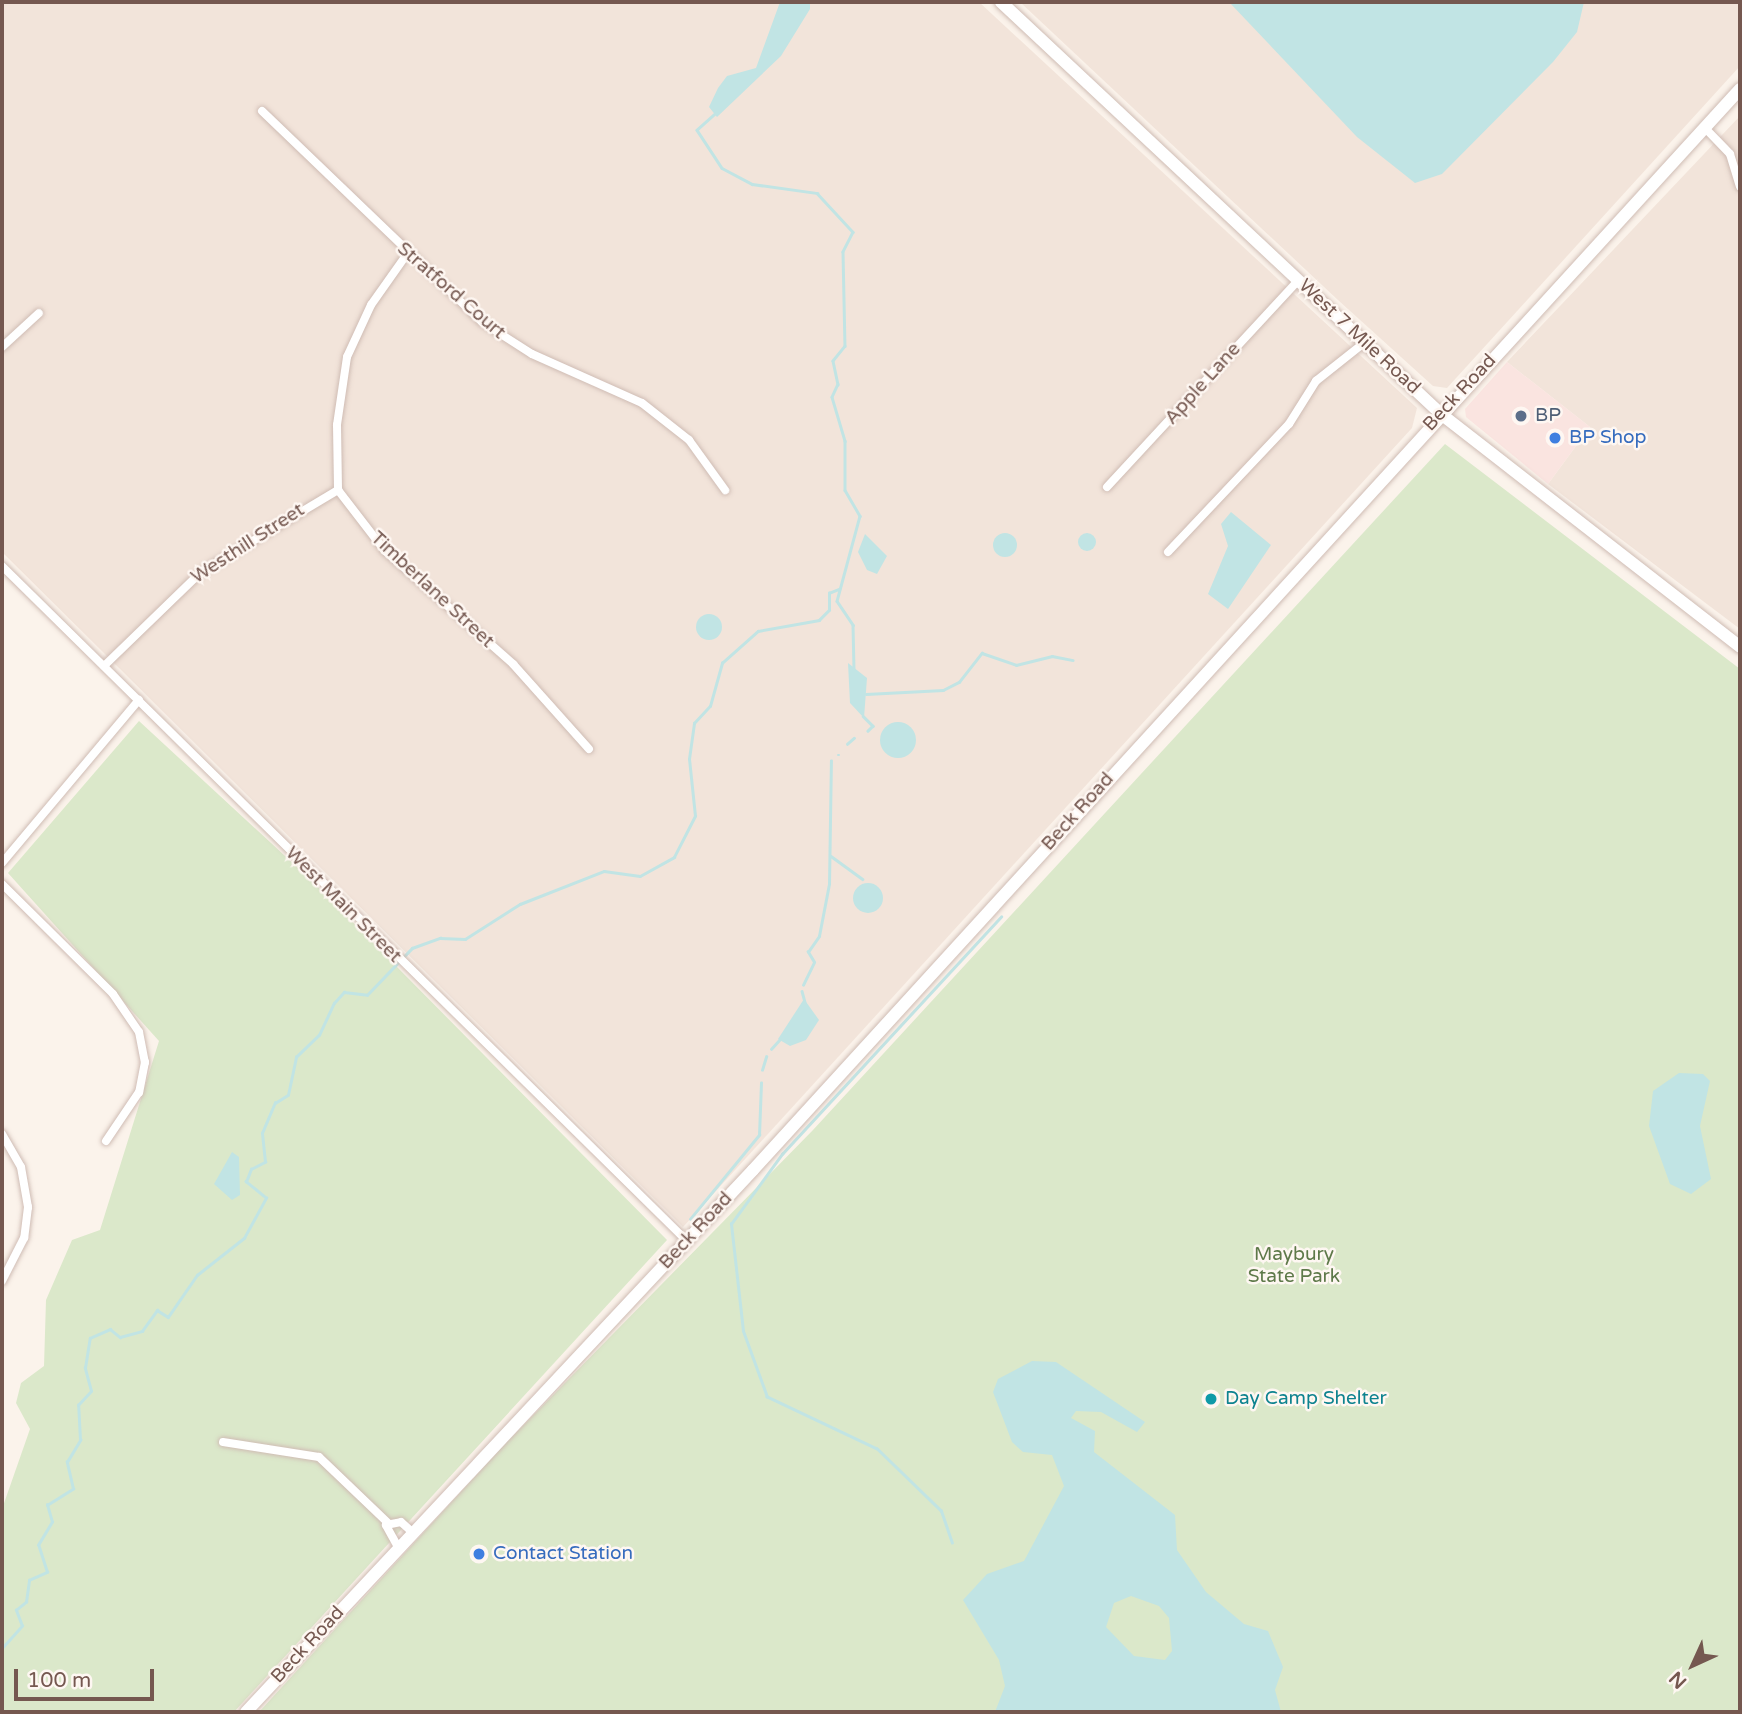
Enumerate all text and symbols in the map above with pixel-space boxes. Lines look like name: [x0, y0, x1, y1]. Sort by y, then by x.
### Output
street label: Stratford Court: [392, 238, 510, 344]
street label: West 7 Mile Road: [1293, 275, 1425, 399]
street label: Apple Lane: [1160, 338, 1246, 430]
street label: Beck Road: [1419, 350, 1501, 436]
place label: BP: [1535, 405, 1561, 427]
marker: BP: [1513, 408, 1529, 424]
place label: BP Shop: [1569, 427, 1647, 449]
marker: BP Shop: [1547, 430, 1563, 446]
street label: Westhill Street: [187, 499, 309, 589]
street label: Timberlane Street: [366, 527, 498, 653]
street label: Beck Road: [1037, 768, 1119, 856]
street label: West Main Street: [280, 842, 406, 968]
street label: Beck Road: [655, 1188, 737, 1274]
park label: Maybury State Park: [1248, 1244, 1340, 1288]
place label: Day Camp Shelter: [1225, 1388, 1387, 1410]
marker: Day Camp Shelter: [1203, 1391, 1219, 1407]
place label: Contact Station: [493, 1543, 633, 1565]
marker: Contact Station: [471, 1546, 487, 1562]
street label: Beck Road: [267, 1602, 349, 1688]
north arrow: [1658, 1630, 1728, 1700]
scale bar: [18, 1654, 158, 1698]
text: N: [1665, 1667, 1691, 1693]
text: 100 m: [27, 1668, 91, 1693]

